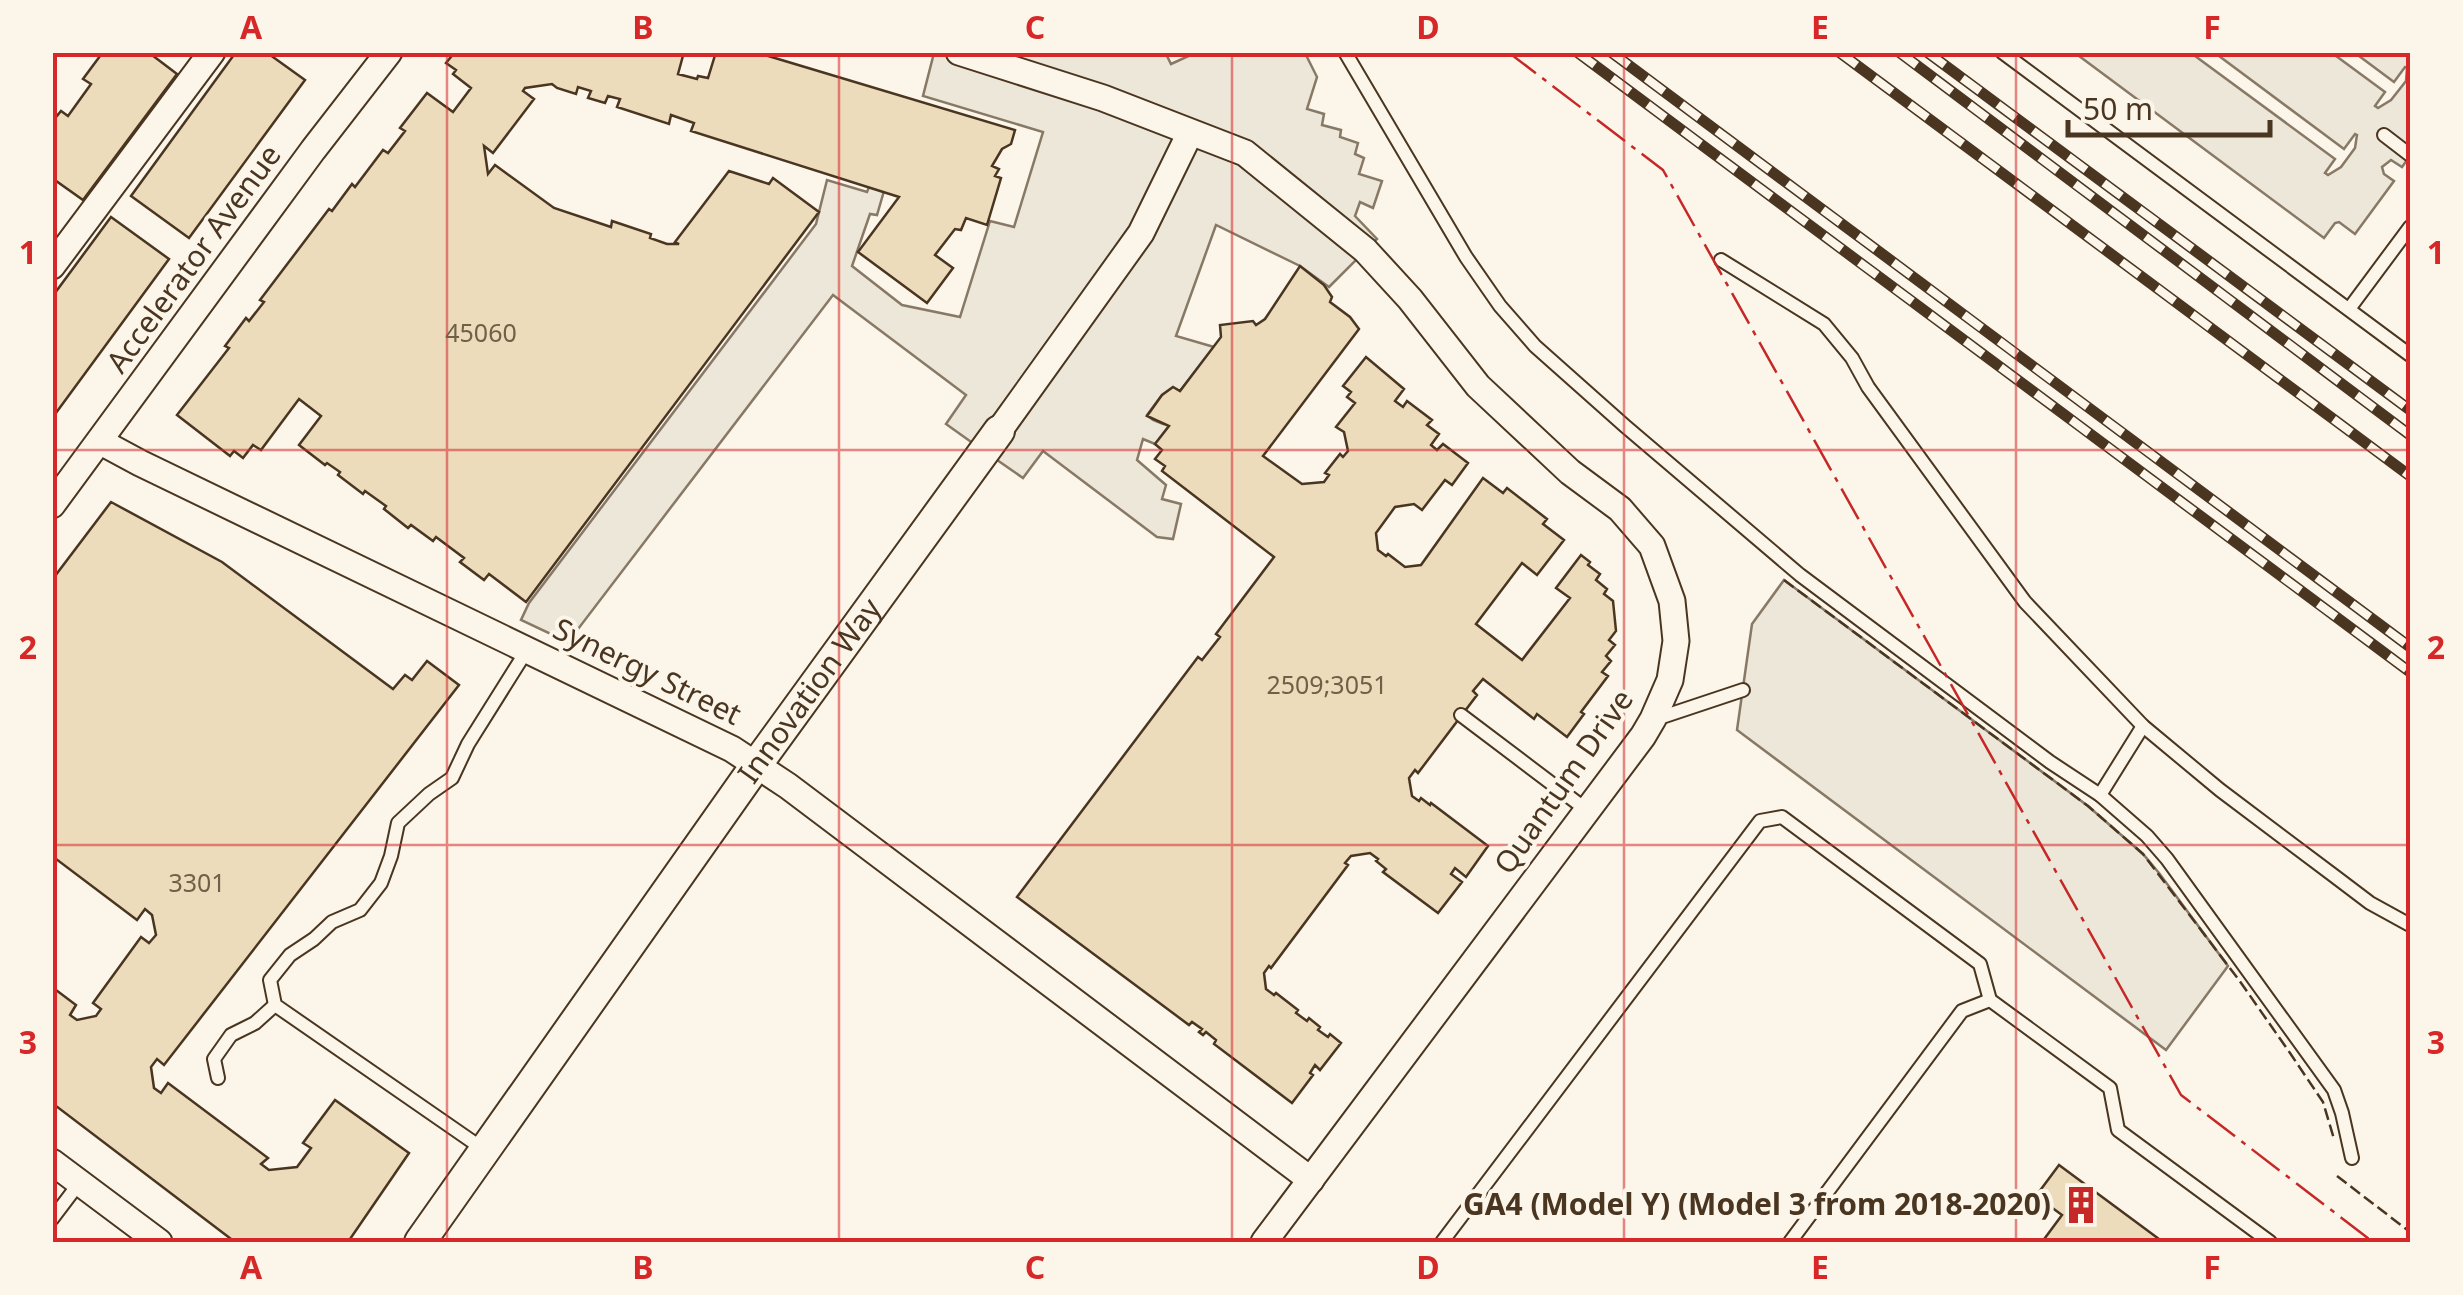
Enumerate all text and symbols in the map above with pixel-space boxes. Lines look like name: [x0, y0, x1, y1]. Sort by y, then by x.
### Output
text: A: [240, 5, 263, 48]
text: B: [632, 5, 654, 48]
text: C: [1025, 5, 1045, 48]
text: D: [1416, 5, 1440, 48]
text: E: [1811, 5, 1829, 48]
text: F: [2203, 5, 2221, 48]
scale bar: [2068, 75, 2270, 137]
text: 50 m: [2083, 88, 2153, 129]
street label: Accelerator Avenue: [96, 136, 290, 380]
text: 1: [19, 230, 37, 273]
text: 1: [2427, 230, 2445, 273]
house number: 45060: [445, 315, 517, 349]
street label: Innovation Way: [728, 589, 890, 791]
street label: Synergy Street: [547, 607, 749, 734]
text: 2: [19, 625, 37, 668]
text: 2: [2427, 625, 2445, 668]
house number: 2509;3051: [1266, 667, 1388, 701]
street label: Quantum Drive: [1484, 681, 1642, 882]
house number: 3301: [168, 865, 226, 899]
text: 3: [19, 1020, 37, 1063]
text: 3: [2427, 1020, 2445, 1063]
place label: GA4 (Model Y) (Model 3 from 2018-2020): [1463, 1183, 2051, 1224]
building icon: GA4 (Model Y) (Model 3 from 2018-2020): [2060, 1184, 2102, 1226]
text: A: [240, 1245, 263, 1288]
text: B: [632, 1245, 654, 1288]
text: C: [1025, 1245, 1045, 1288]
text: D: [1416, 1245, 1440, 1288]
text: E: [1811, 1245, 1829, 1288]
text: F: [2203, 1245, 2221, 1288]

